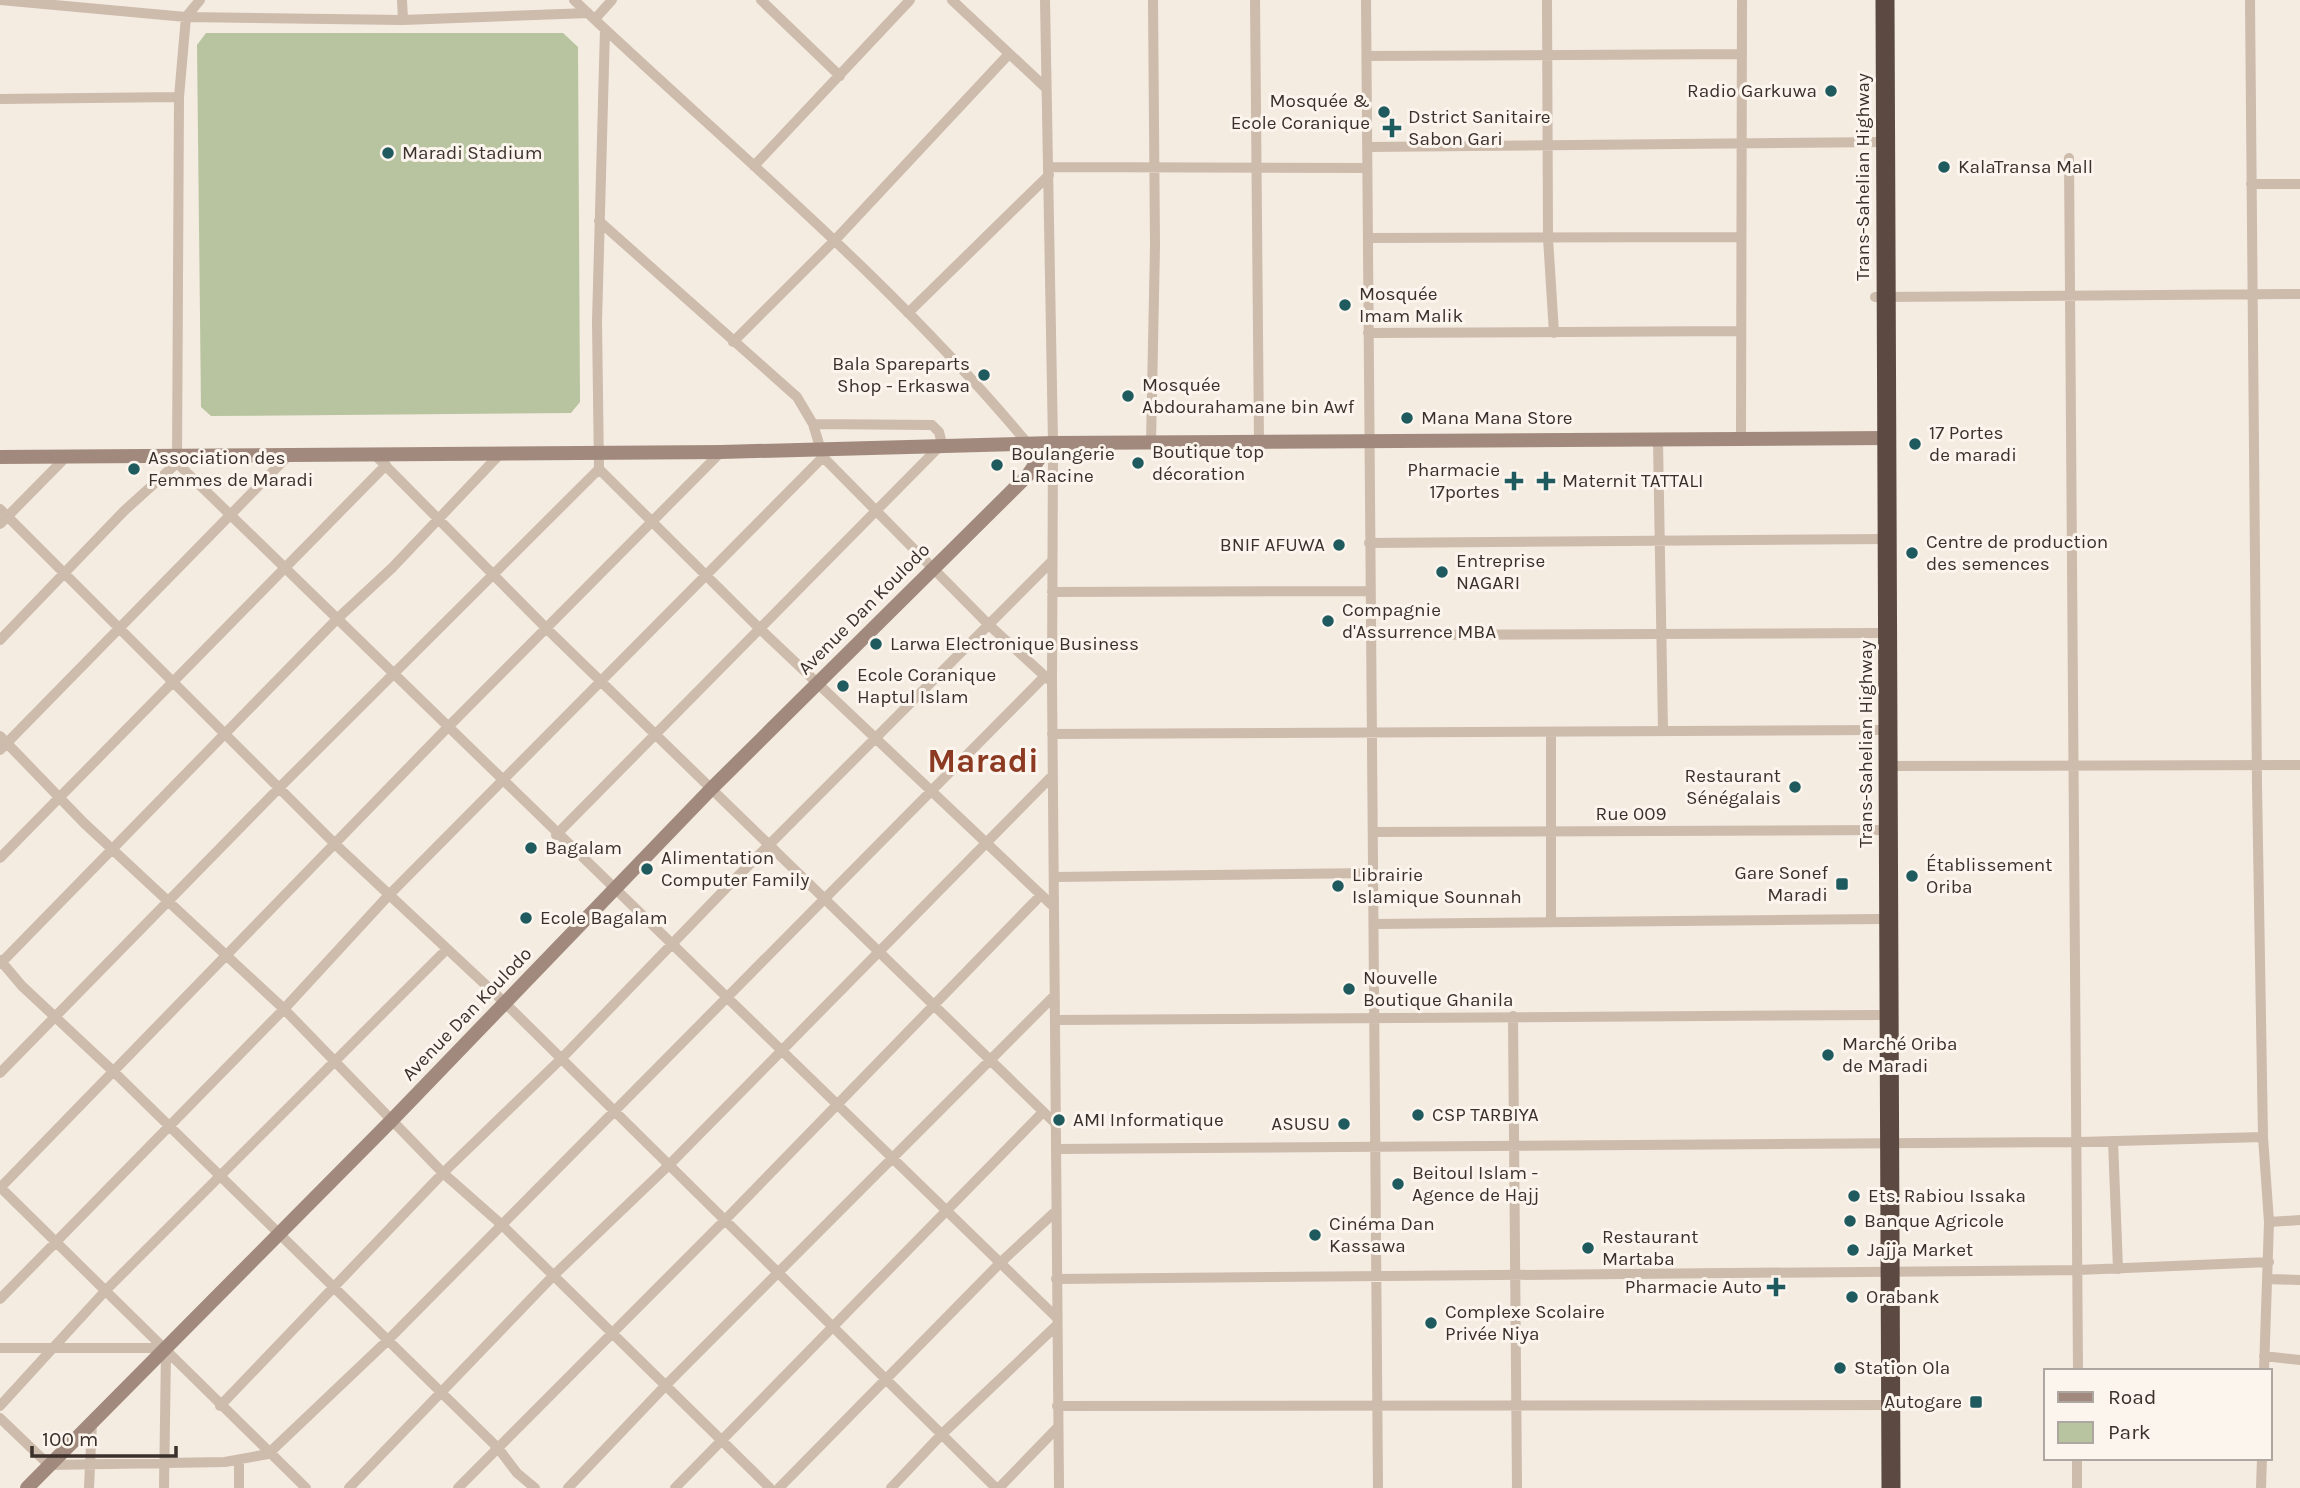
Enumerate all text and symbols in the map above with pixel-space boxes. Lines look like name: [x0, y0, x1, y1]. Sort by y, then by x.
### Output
street label: Trans-Sahelian Highway: [1852, 73, 1874, 281]
place label: Radio Garkuwa: [1687, 80, 1817, 102]
marker: Radio Garkuwa: [1823, 83, 1839, 99]
place label: Mosquée & Ecole Coranique: [1231, 90, 1370, 134]
marker: Mosquée & Ecole Coranique: [1376, 104, 1392, 120]
place label: Dstrict Sanitaire Sabon Gari: [1408, 106, 1551, 150]
marker: Dstrict Sanitaire Sabon Gari: [1382, 118, 1402, 138]
place label: Maradi Stadium: [402, 142, 543, 164]
marker: Maradi Stadium: [380, 145, 396, 161]
place label: KalaTransa Mall: [1958, 156, 2093, 178]
marker: KalaTransa Mall: [1936, 159, 1952, 175]
place label: Mosquée Imam Malik: [1359, 283, 1463, 327]
marker: Mosquée Imam Malik: [1337, 297, 1353, 313]
place label: Bala Spareparts Shop - Erkaswa: [832, 353, 970, 397]
marker: Bala Spareparts Shop - Erkaswa: [976, 367, 992, 383]
place label: Mosquée Abdourahamane bin Awf: [1142, 374, 1355, 418]
marker: Mosquée Abdourahamane bin Awf: [1120, 388, 1136, 404]
place label: Mana Mana Store: [1421, 407, 1573, 429]
marker: Mana Mana Store: [1399, 410, 1415, 426]
place label: 17 Portes de maradi: [1929, 422, 2017, 466]
marker: 17 Portes de maradi: [1907, 436, 1923, 452]
place label: Boutique top décoration: [1152, 441, 1264, 485]
place label: Boulangerie La Racine: [1011, 443, 1115, 487]
place label: Association des Femmes de Maradi: [148, 447, 313, 491]
marker: Boutique top décoration: [1130, 455, 1146, 471]
marker: Boulangerie La Racine: [989, 457, 1005, 473]
place label: Pharmacie 17portes: [1407, 459, 1500, 503]
marker: Association des Femmes de Maradi: [126, 461, 142, 477]
place label: Maternit TATTALI: [1562, 470, 1703, 492]
marker: Maternit TATTALI: [1536, 471, 1556, 491]
marker: Pharmacie 17portes: [1506, 473, 1522, 489]
place label: Centre de production des semences: [1926, 531, 2108, 575]
place label: BNIF AFUWA: [1220, 534, 1325, 556]
marker: BNIF AFUWA: [1331, 537, 1347, 553]
street label: Avenue Dan Koulodo: [794, 539, 934, 679]
marker: Centre de production des semences: [1904, 545, 1920, 561]
place label: Entreprise NAGARI: [1456, 550, 1545, 594]
marker: Entreprise NAGARI: [1434, 564, 1450, 580]
place label: Compagnie d'Assurrence MBA: [1342, 599, 1496, 643]
marker: Compagnie d'Assurrence MBA: [1320, 613, 1336, 629]
place label: Larwa Electronique Business: [890, 633, 1139, 655]
marker: Larwa Electronique Business: [868, 636, 884, 652]
street label: Trans-Sahelian Highway: [1855, 640, 1877, 848]
place label: Ecole Coranique Haptul Islam: [857, 664, 996, 708]
marker: Ecole Coranique Haptul Islam: [835, 678, 851, 694]
district label: Maradi: [927, 742, 1039, 780]
place label: Restaurant Sénégalais: [1685, 765, 1781, 809]
marker: Restaurant Sénégalais: [1787, 779, 1803, 795]
street label: Rue 009: [1596, 803, 1666, 825]
place label: Bagalam: [545, 837, 622, 859]
marker: Bagalam: [523, 840, 539, 856]
place label: Alimentation Computer Family: [661, 847, 809, 891]
place label: Établissement Oriba: [1926, 853, 2052, 898]
marker: Alimentation Computer Family: [639, 861, 655, 877]
place label: Gare Sonef Maradi: [1735, 862, 1828, 906]
place label: Librairie Islamique Sounnah: [1352, 864, 1522, 908]
marker: Établissement Oriba: [1904, 868, 1920, 884]
marker: Gare Sonef Maradi: [1834, 876, 1850, 892]
marker: Librairie Islamique Sounnah: [1330, 878, 1346, 894]
place label: Ecole Bagalam: [540, 907, 667, 929]
marker: Ecole Bagalam: [518, 910, 534, 926]
street label: Avenue Dan Koulodo: [398, 943, 536, 1085]
place label: Nouvelle Boutique Ghanila: [1363, 967, 1513, 1011]
marker: Nouvelle Boutique Ghanila: [1341, 981, 1357, 997]
place label: Marché Oriba de Maradi: [1842, 1033, 1957, 1077]
marker: Marché Oriba de Maradi: [1820, 1047, 1836, 1063]
place label: CSP TARBIYA: [1432, 1104, 1539, 1126]
marker: CSP TARBIYA: [1410, 1107, 1426, 1123]
place label: AMI Informatique: [1073, 1109, 1224, 1131]
marker: AMI Informatique: [1051, 1112, 1067, 1128]
place label: ASUSU: [1271, 1113, 1330, 1135]
marker: ASUSU: [1336, 1116, 1352, 1132]
place label: Beitoul Islam - Agence de Hajj: [1412, 1162, 1540, 1206]
marker: Beitoul Islam - Agence de Hajj: [1390, 1176, 1406, 1192]
place label: Ets. Rabiou Issaka: [1868, 1185, 2026, 1207]
marker: Ets. Rabiou Issaka: [1846, 1188, 1862, 1204]
place label: Banque Agricole: [1864, 1210, 2004, 1232]
place label: Cinéma Dan Kassawa: [1329, 1213, 1435, 1257]
marker: Banque Agricole: [1842, 1213, 1858, 1229]
place label: Restaurant Martaba: [1602, 1226, 1698, 1270]
marker: Cinéma Dan Kassawa: [1307, 1227, 1323, 1243]
place label: Jajja Market: [1867, 1239, 1973, 1261]
marker: Restaurant Martaba: [1580, 1240, 1596, 1256]
marker: Jajja Market: [1845, 1242, 1861, 1258]
place label: Pharmacie Auto: [1625, 1276, 1762, 1298]
marker: Pharmacie Auto: [1768, 1279, 1784, 1295]
place label: Orabank: [1866, 1286, 1940, 1308]
marker: Orabank: [1844, 1289, 1860, 1305]
place label: Complexe Scolaire Privée Niya: [1445, 1301, 1605, 1345]
marker: Complexe Scolaire Privée Niya: [1423, 1315, 1439, 1331]
place label: Station Ola: [1854, 1357, 1950, 1379]
marker: Station Ola: [1832, 1360, 1848, 1376]
legend: [2044, 1369, 2272, 1460]
text: Road: [2108, 1385, 2156, 1409]
place label: Autogare: [1884, 1391, 1962, 1413]
marker: Autogare: [1968, 1394, 1984, 1410]
scale bar: [32, 1414, 175, 1458]
text: Park: [2108, 1420, 2151, 1444]
text: 100 m: [42, 1427, 99, 1451]

